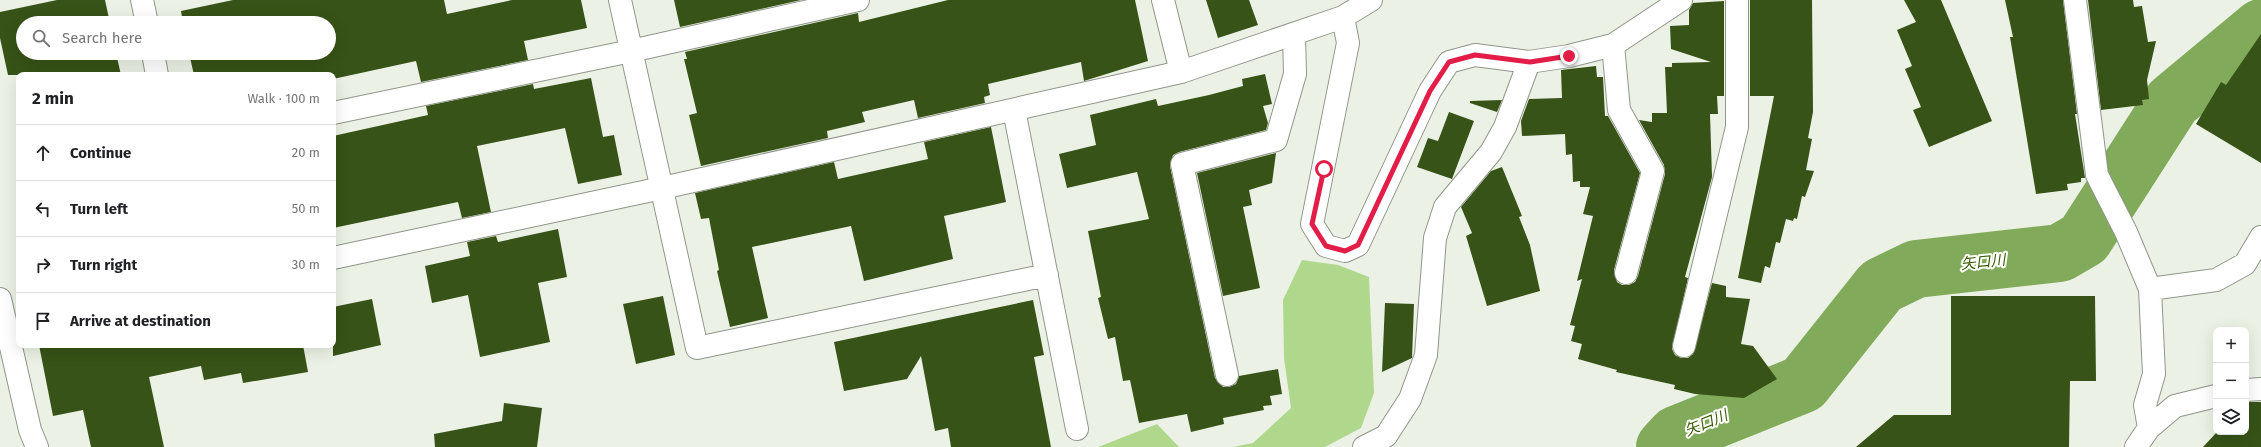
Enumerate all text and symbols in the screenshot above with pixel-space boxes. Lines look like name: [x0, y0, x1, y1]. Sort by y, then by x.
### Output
search box: [16, 16, 336, 60]
icon: search: [30, 27, 52, 49]
text: Search here: [62, 29, 142, 47]
route end: [1560, 47, 1578, 65]
text: 2 min: [32, 88, 74, 109]
text: Walk · 100 m: [248, 91, 320, 106]
icon: ahead: [32, 142, 54, 164]
text: Continue: [70, 144, 131, 162]
text: 20 m: [292, 145, 320, 160]
route start: [1315, 160, 1333, 178]
icon: left: [32, 198, 54, 220]
text: Turn left: [70, 200, 128, 218]
text: 50 m: [292, 201, 320, 216]
water label: 矢口川: [1960, 250, 2008, 273]
icon: right: [32, 254, 54, 276]
text: Turn right: [70, 256, 137, 274]
text: 30 m: [292, 257, 320, 272]
icon: arrive: [32, 310, 54, 332]
text: Arrive at destination: [70, 312, 211, 330]
map controls: [2213, 327, 2249, 435]
button: +: [2213, 327, 2249, 363]
button: −: [2213, 363, 2249, 399]
button: layers: [2213, 399, 2249, 435]
water label: 矢口川: [1682, 405, 1732, 440]

